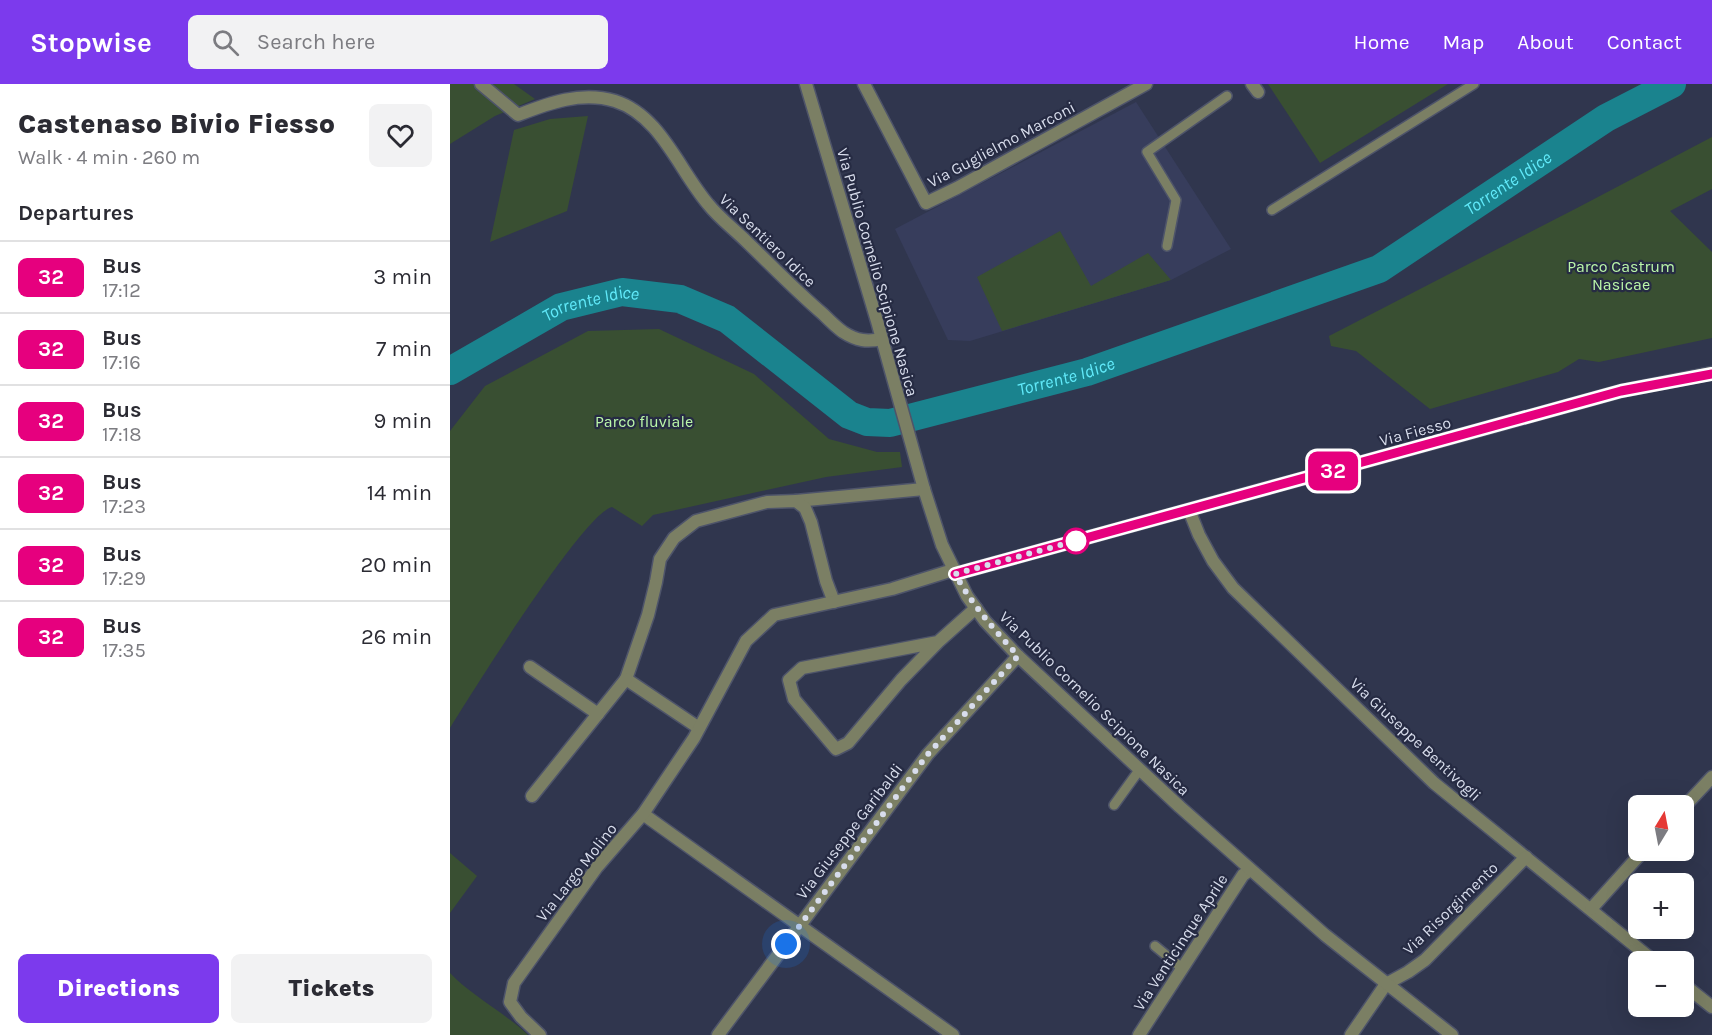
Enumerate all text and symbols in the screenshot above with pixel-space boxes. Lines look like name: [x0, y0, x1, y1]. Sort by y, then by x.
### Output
search box: [188, 15, 608, 69]
text: Stopwise: [30, 26, 152, 59]
icon: search: [209, 26, 242, 59]
text: Search here: [257, 29, 375, 55]
text: Home: [1354, 30, 1410, 54]
text: Map: [1443, 30, 1484, 54]
text: About: [1517, 30, 1574, 54]
text: Contact: [1607, 30, 1682, 54]
street label: Via Guglielmo Marconi: [924, 97, 1078, 191]
button: heart: [369, 104, 432, 167]
text: Castenaso Bivio Fiesso: [18, 107, 335, 140]
text: Walk · 4 min · 260 m: [18, 146, 200, 169]
street label: Via Publio Cornelio Scipione Nasica: [833, 146, 922, 398]
water label: Torrente Idice: [1460, 146, 1556, 220]
street label: Via Sentiero Idice: [716, 190, 820, 291]
text: Departures: [18, 200, 134, 226]
text: Bus: [102, 253, 142, 279]
park label: Parco Castrum Nasicae: [1567, 257, 1675, 294]
text: 3 min: [373, 264, 432, 290]
text: 32: [38, 265, 64, 289]
text: 17:12: [102, 279, 141, 302]
water label: Torrente Idice: [538, 281, 640, 327]
text: Bus: [102, 325, 142, 351]
text: 7 min: [376, 336, 432, 362]
text: 32: [38, 337, 64, 361]
text: 17:16: [102, 351, 141, 374]
water label: Torrente Idice: [1015, 352, 1118, 401]
text: Bus: [102, 397, 142, 423]
text: 9 min: [374, 408, 432, 434]
text: 32: [38, 409, 64, 433]
park label: Parco fluviale: [595, 412, 693, 431]
street label: Via Fiesso: [1377, 413, 1453, 450]
text: 17:18: [102, 423, 142, 446]
line badge: 32: [1306, 452, 1360, 490]
text: 32: [1320, 459, 1346, 483]
text: Bus: [102, 469, 142, 495]
text: 14 min: [367, 480, 432, 506]
text: 32: [38, 481, 64, 505]
text: 17:23: [102, 495, 146, 518]
unlabelled marker: [1063, 528, 1089, 554]
text: Bus: [102, 541, 142, 567]
text: 20 min: [361, 552, 432, 578]
text: 32: [38, 553, 64, 577]
text: 17:29: [102, 567, 146, 590]
street label: Via Publio Cornelio Scipione Nasica: [995, 607, 1194, 800]
text: Bus: [102, 613, 142, 639]
text: 26 min: [361, 624, 432, 650]
text: 32: [38, 625, 64, 649]
text: 17:35: [102, 639, 146, 662]
street label: Via Giuseppe Bentivogli: [1346, 674, 1485, 805]
street label: Via Giuseppe Garibaldi: [792, 760, 907, 903]
north arrow: [1628, 795, 1694, 861]
map controls: [1628, 795, 1694, 1017]
street label: Via Largo Molino: [532, 819, 621, 925]
street label: Via Risorgimento: [1399, 858, 1502, 959]
street label: Via Venticinque Aprile: [1129, 870, 1232, 1014]
button: +: [1628, 873, 1694, 939]
your location: [771, 929, 801, 959]
button: −: [1628, 951, 1694, 1017]
button: Directions: [18, 954, 219, 1023]
button: Tickets: [231, 954, 432, 1023]

